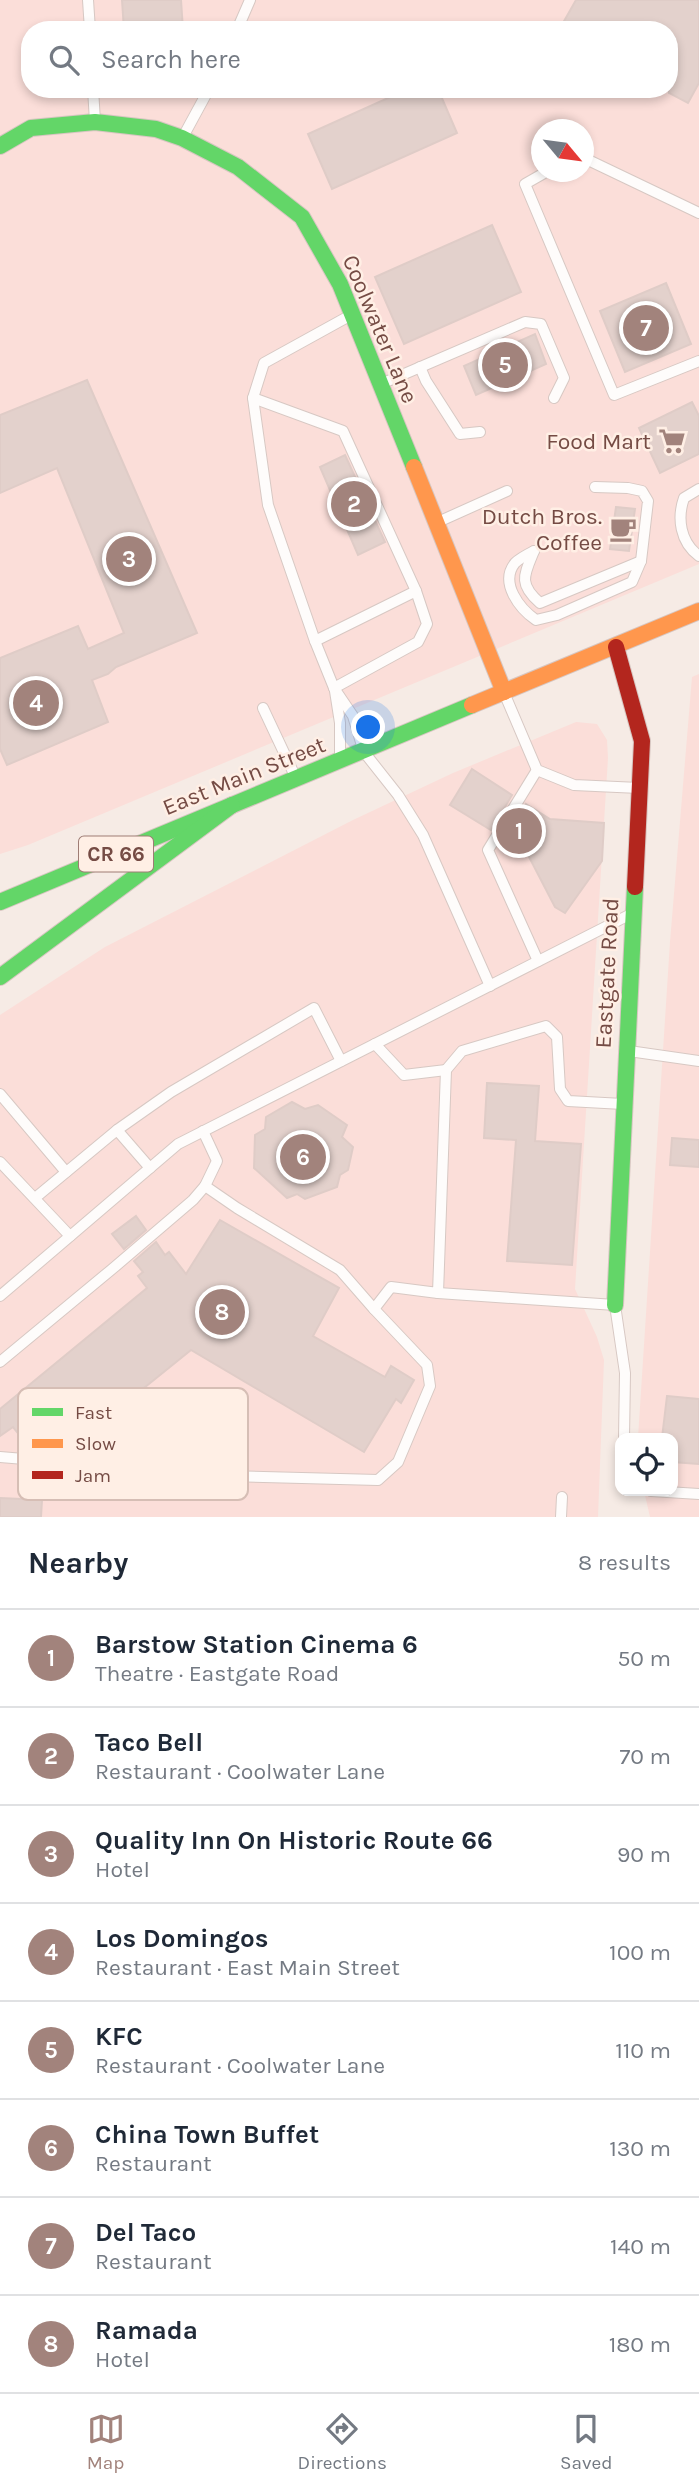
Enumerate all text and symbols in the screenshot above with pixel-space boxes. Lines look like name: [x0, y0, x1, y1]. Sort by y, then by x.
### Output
search box: [21, 21, 678, 98]
icon: search: [45, 41, 83, 79]
text: Search here: [101, 44, 241, 75]
north arrow: [531, 119, 594, 182]
street label: Coolwater Lane: [337, 251, 423, 407]
pin: 7: [623, 302, 669, 354]
pin: 5: [482, 339, 528, 391]
supermarket icon: Food Mart: [657, 426, 687, 456]
place label: Food Mart: [546, 428, 651, 455]
pin: 2: [331, 478, 377, 530]
place label: Dutch Bros. Coffee: [482, 503, 602, 556]
cafe icon: Dutch Bros. Coffee: [608, 514, 638, 544]
pin: 3: [106, 533, 152, 585]
pin: 4: [13, 677, 59, 729]
your location: [351, 710, 385, 744]
street label: East Main Street: [159, 731, 330, 821]
pin: 1: [496, 805, 542, 857]
road number: CR 66: [79, 836, 153, 872]
street label: Eastgate Road: [590, 897, 624, 1049]
pin: 6: [280, 1131, 326, 1183]
pin: 8: [199, 1286, 245, 1338]
legend: [18, 1388, 248, 1500]
text: Fast: [75, 1402, 112, 1424]
text: Slow: [75, 1433, 116, 1455]
map controls: [615, 1433, 678, 1496]
button: locate: [615, 1433, 678, 1496]
text: Jam: [75, 1465, 111, 1487]
text: Nearby: [28, 1545, 128, 1581]
text: 8 results: [578, 1549, 671, 1576]
text: Barstow Station Cinema 6: [95, 1629, 418, 1660]
text: 1: [47, 1645, 55, 1672]
text: 50 m: [617, 1645, 671, 1672]
text: Theatre · Eastgate Road: [95, 1660, 340, 1687]
text: Taco Bell: [95, 1727, 203, 1758]
text: 2: [44, 1743, 58, 1770]
text: 70 m: [620, 1743, 671, 1770]
text: Restaurant · Coolwater Lane: [95, 1758, 385, 1785]
text: Quality Inn On Historic Route 66: [95, 1825, 493, 1856]
text: 3: [44, 1841, 58, 1868]
text: 90 m: [617, 1841, 671, 1868]
text: Hotel: [95, 1856, 150, 1883]
text: Los Domingos: [95, 1923, 268, 1954]
text: 4: [44, 1939, 58, 1966]
text: 100 m: [609, 1939, 671, 1966]
text: Restaurant · East Main Street: [95, 1954, 400, 1981]
text: KFC: [95, 2021, 143, 2052]
text: 5: [44, 2037, 58, 2064]
text: 110 m: [615, 2037, 671, 2064]
text: Restaurant · Coolwater Lane: [95, 2052, 385, 2079]
text: China Town Buffet: [95, 2119, 319, 2150]
text: 6: [44, 2135, 58, 2162]
text: 130 m: [609, 2135, 671, 2162]
text: Restaurant: [95, 2150, 212, 2177]
text: Del Taco: [95, 2217, 196, 2248]
text: 7: [45, 2233, 57, 2260]
text: 140 m: [610, 2233, 671, 2260]
text: Restaurant: [95, 2248, 212, 2275]
text: Ramada: [95, 2315, 198, 2346]
text: 8: [44, 2331, 58, 2358]
text: 180 m: [609, 2331, 671, 2358]
text: Hotel: [95, 2346, 150, 2373]
tab: Map: [87, 2410, 125, 2474]
tab: Directions: [298, 2410, 387, 2474]
tab: Saved: [560, 2410, 612, 2474]

